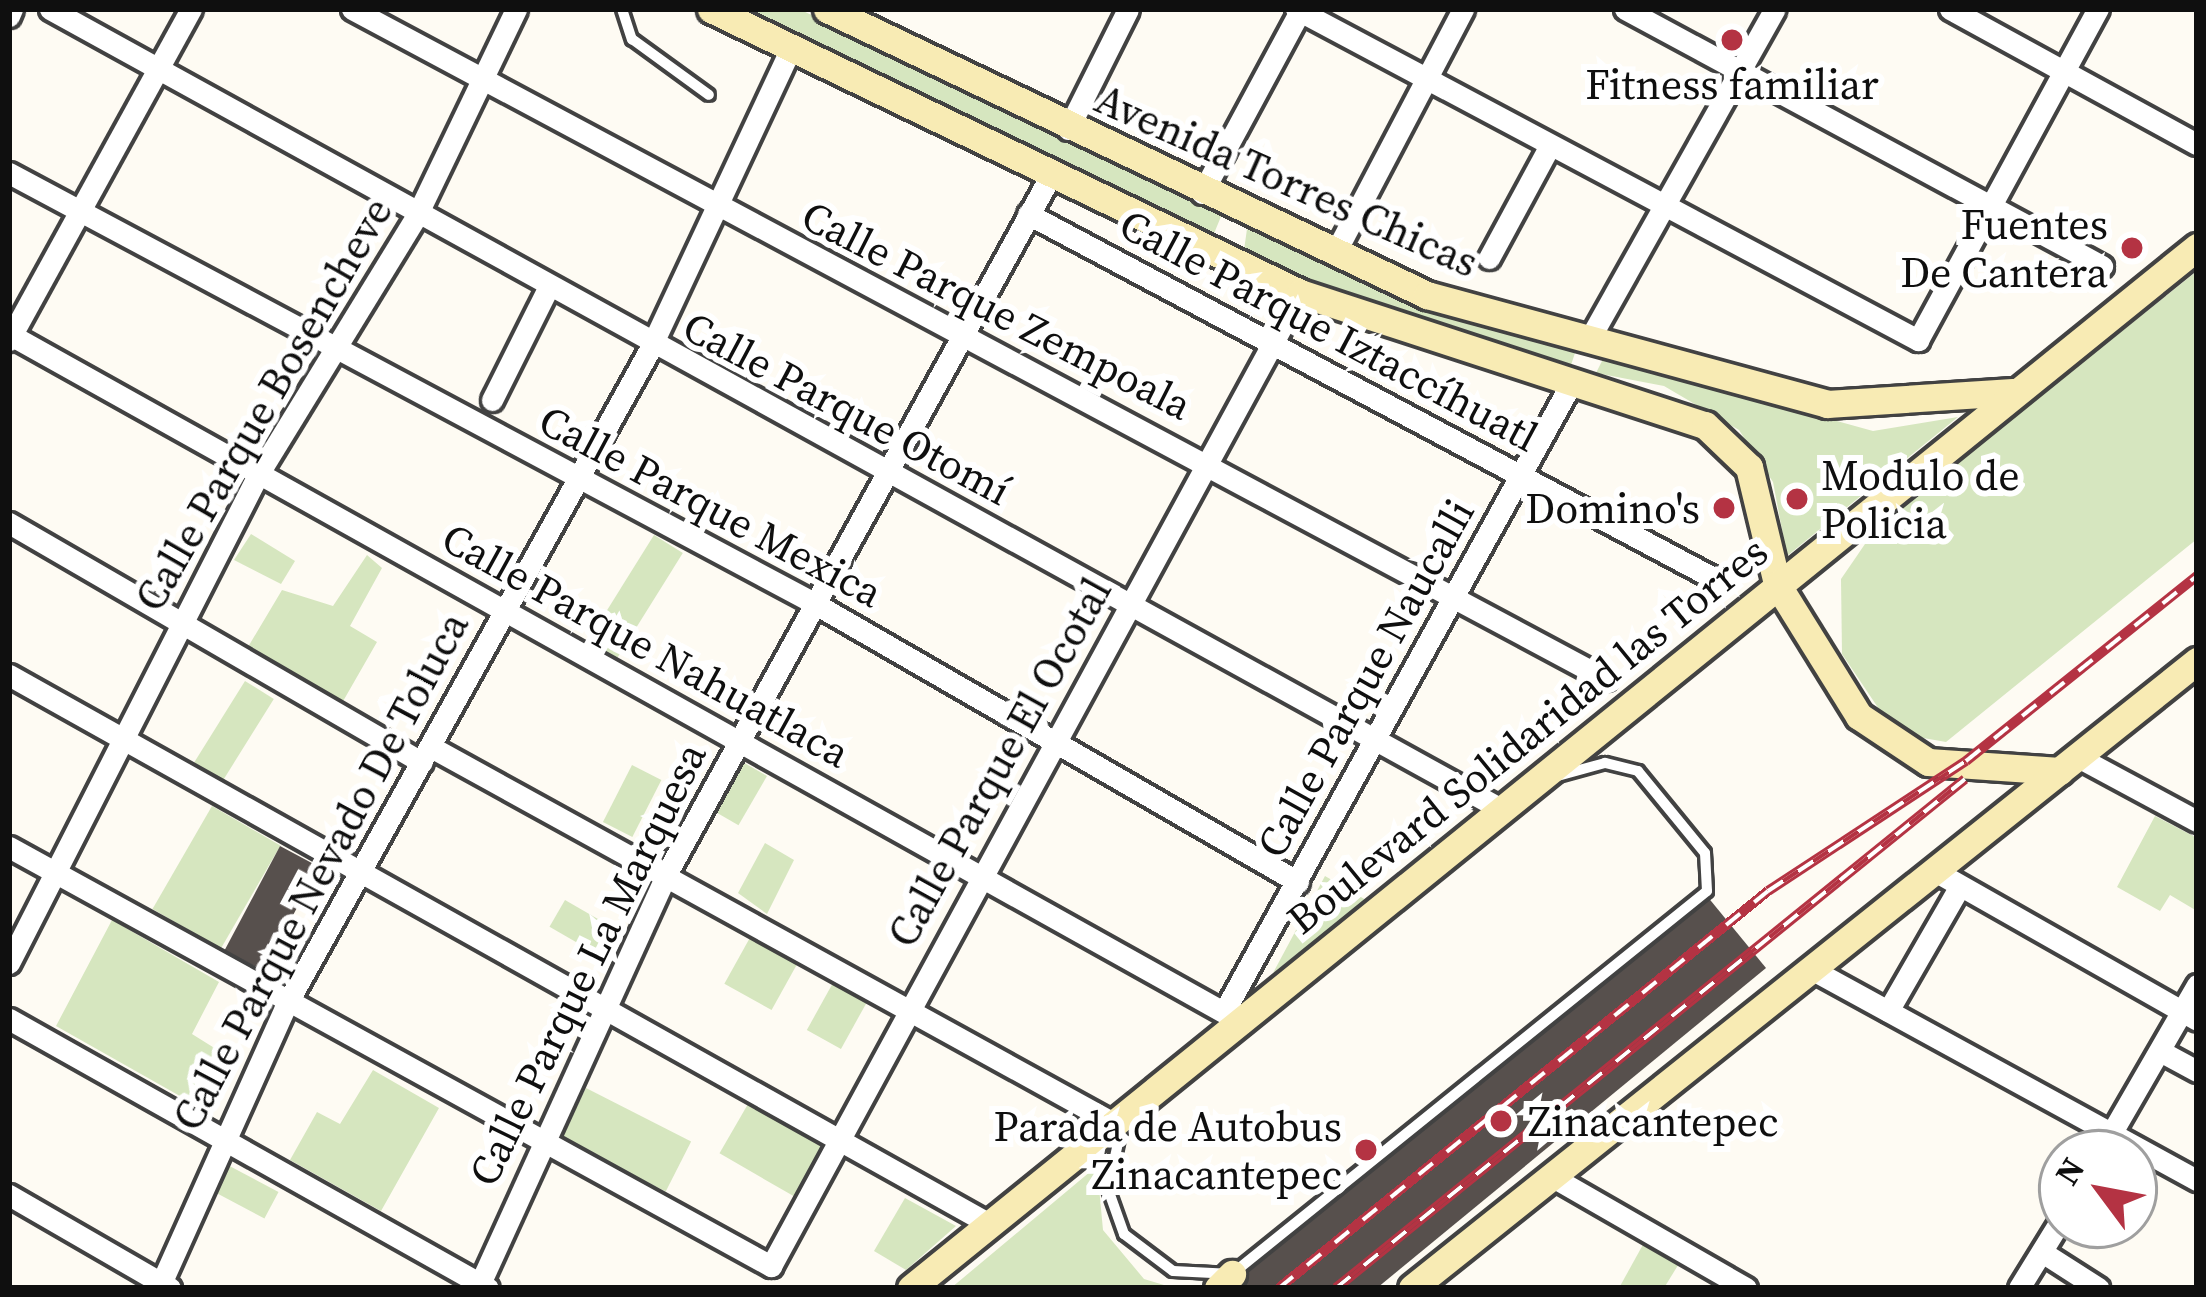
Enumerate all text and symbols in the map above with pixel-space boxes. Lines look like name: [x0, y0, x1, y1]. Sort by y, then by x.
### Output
marker: Fitness familiar: [1719, 27, 1745, 53]
place label: Fitness familiar: [1585, 59, 1879, 109]
street label: Avenida Torres Chicas: [1088, 73, 1486, 287]
street label: Calle Parque Bosencheve: [124, 188, 402, 620]
street label: Calle Parque Zempoala: [794, 190, 1200, 430]
street label: Calle Parque Iztaccíhuatl: [1111, 198, 1547, 462]
place label: Fuentes De Cantera: [1900, 199, 2108, 298]
marker: Fuentes De Cantera: [2119, 235, 2145, 261]
street label: Calle Parque Otomí: [675, 301, 1019, 515]
street label: Calle Parque Mexica: [531, 394, 891, 618]
place label: Modulo de Policia: [1821, 450, 2020, 548]
place label: Domino's: [1525, 483, 1700, 533]
marker: Modulo de Policia: [1784, 486, 1810, 512]
street label: Calle Parque Naucalli: [1246, 490, 1484, 866]
marker: Domino's: [1711, 495, 1737, 521]
street label: Calle Parque Nahuatlaca: [434, 512, 858, 778]
street label: Boulevard Solidaridad las Torres: [1277, 525, 1777, 945]
street label: Calle Parque El Ocotal: [877, 569, 1121, 955]
street label: Calle Parque Nevado De Toluca: [162, 603, 478, 1139]
street label: Calle Parque La Marquesa: [458, 734, 716, 1194]
place label: Zinacantepec: [1528, 1096, 1778, 1146]
place label: Parada de Autobus Zinacantepec: [994, 1101, 1342, 1200]
marker: Zinacantepec: [1485, 1105, 1517, 1137]
north arrow: [2038, 1129, 2158, 1249]
marker: Parada de Autobus Zinacantepec: [1353, 1137, 1379, 1163]
text: N: [2044, 1149, 2095, 1193]

